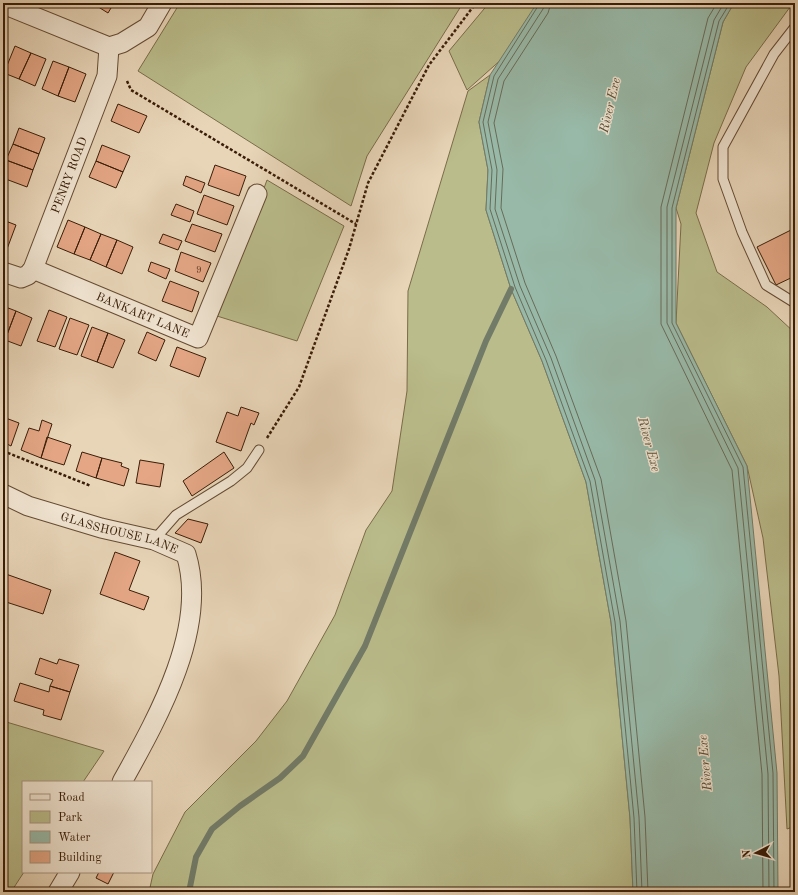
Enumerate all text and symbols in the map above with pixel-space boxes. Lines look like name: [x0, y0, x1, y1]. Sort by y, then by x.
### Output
water label: River Exe: [598, 77, 623, 135]
street label: PENRY ROAD: [50, 136, 90, 215]
house number: 9: [196, 265, 202, 275]
street label: BANKART LANE: [94, 291, 191, 341]
water label: River Exe: [635, 415, 662, 473]
street label: GLASSHOUSE LANE: [59, 511, 179, 557]
water label: River Exe: [697, 734, 715, 792]
legend: [22, 781, 152, 873]
text: Road: [58, 792, 85, 804]
text: Park: [58, 812, 83, 824]
text: Water: [58, 832, 91, 844]
north arrow: [736, 833, 776, 873]
text: N: [742, 849, 753, 859]
text: Building: [58, 852, 102, 864]

